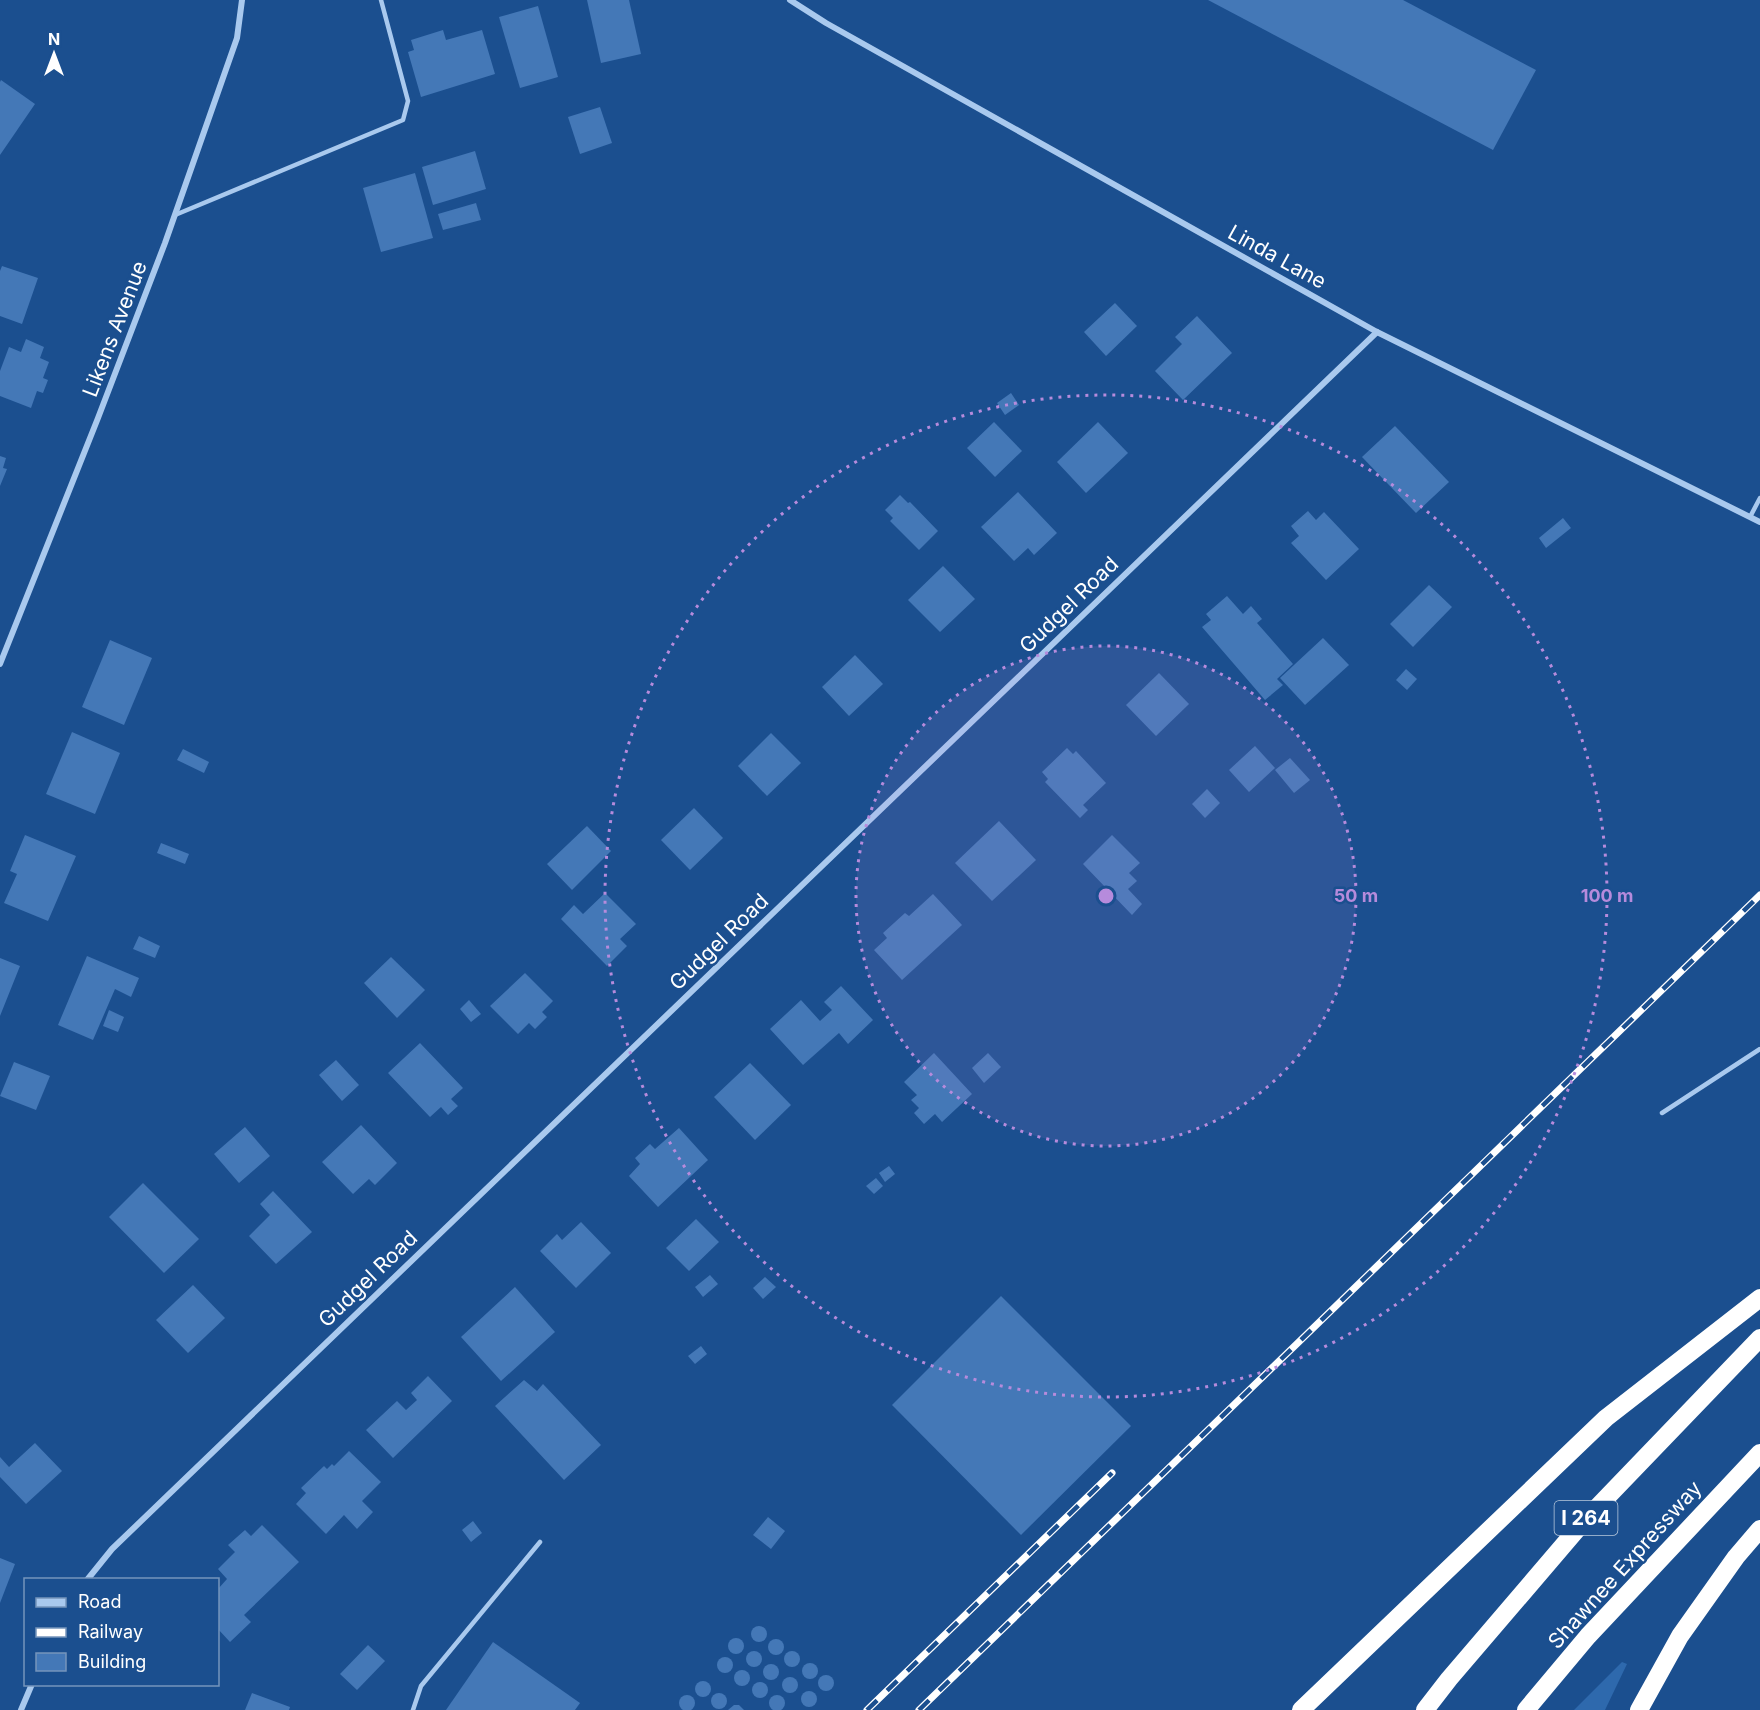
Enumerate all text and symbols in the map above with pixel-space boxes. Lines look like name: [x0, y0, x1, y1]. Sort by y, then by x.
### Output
north arrow: [24, 24, 84, 84]
text: N: [48, 29, 60, 49]
street label: Linda Lane: [1224, 219, 1331, 294]
street label: Likens Avenue: [77, 257, 152, 400]
street label: Gudgel Road: [1014, 551, 1123, 658]
text: 50 m: [1334, 885, 1378, 906]
text: 100 m: [1581, 885, 1633, 906]
centre of rings: [1096, 886, 1116, 906]
street label: Gudgel Road: [664, 888, 773, 995]
street label: Gudgel Road: [313, 1225, 422, 1332]
street label: Shawnee Expressway: [1543, 1476, 1707, 1654]
road number: I 264: [1554, 1501, 1618, 1535]
legend: [24, 1578, 219, 1686]
text: Road: [78, 1591, 121, 1612]
text: Railway: [78, 1621, 143, 1642]
text: Building: [78, 1651, 146, 1672]

